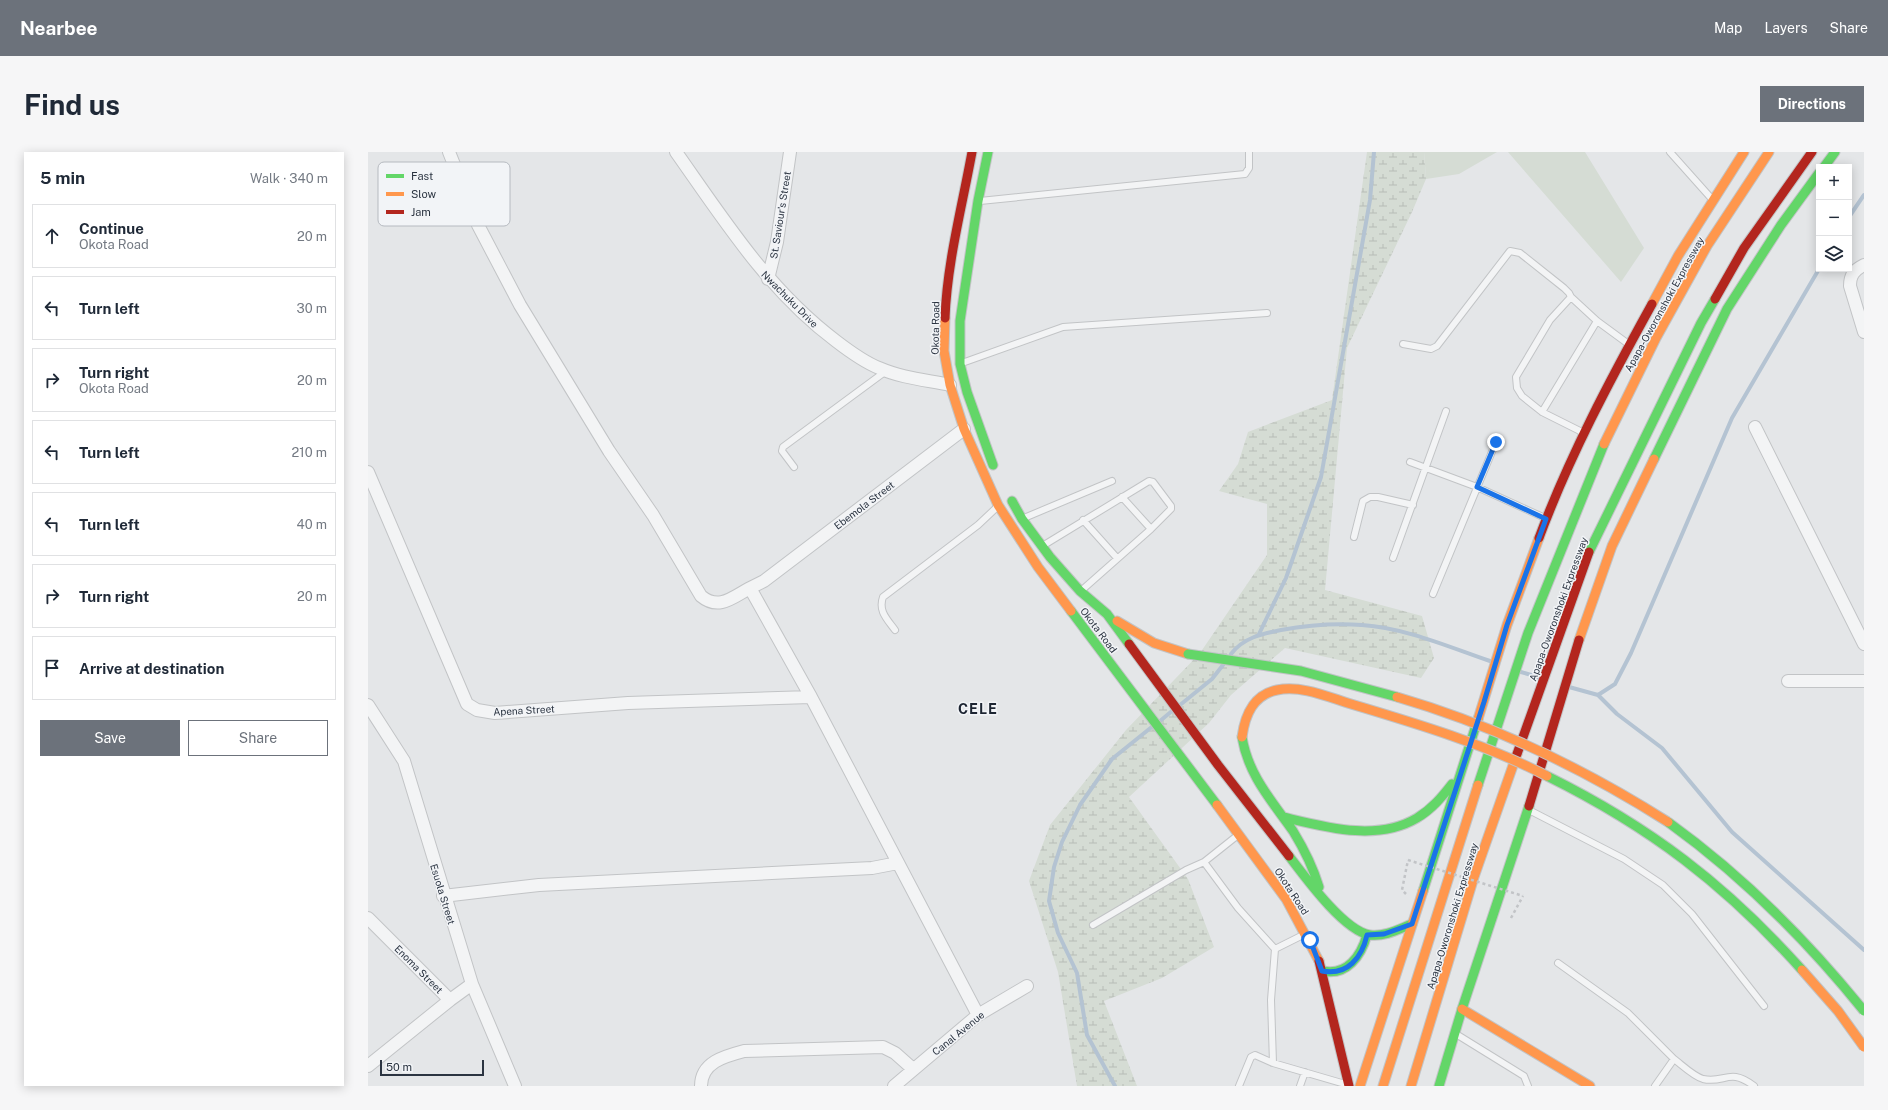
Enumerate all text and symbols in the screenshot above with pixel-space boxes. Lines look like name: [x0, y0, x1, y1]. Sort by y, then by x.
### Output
text: Nearbee: [20, 17, 98, 39]
text: Map: [1714, 20, 1742, 36]
text: Layers: [1764, 20, 1808, 36]
text: Share: [1830, 20, 1868, 36]
button: Directions: [1760, 86, 1864, 122]
text: Find us: [24, 88, 120, 121]
legend: [378, 162, 510, 226]
map controls: [1816, 164, 1852, 272]
button: +: [1816, 164, 1852, 200]
text: 5 min: [40, 168, 85, 188]
text: Fast: [411, 170, 433, 182]
street label: St. Saviour's Street: [767, 170, 793, 260]
text: Walk · 340 m: [250, 171, 328, 186]
text: Slow: [411, 188, 437, 200]
button: −: [1816, 200, 1852, 236]
text: Jam: [411, 206, 431, 218]
text: Continue: [79, 220, 144, 237]
icon: ahead: [41, 225, 63, 247]
text: 20 m: [297, 229, 327, 244]
street label: Apapa-Oworonshoki Expressway: [1622, 234, 1706, 373]
button: layers: [1816, 236, 1852, 272]
text: Okota Road: [79, 237, 149, 252]
street label: Nwachuku Drive: [759, 268, 821, 330]
icon: left: [41, 297, 63, 319]
text: Turn left: [79, 300, 140, 317]
text: 30 m: [297, 301, 327, 316]
street label: Okota Road: [929, 301, 941, 355]
text: Turn right: [79, 364, 149, 381]
icon: right: [41, 369, 63, 391]
text: 20 m: [297, 373, 327, 388]
text: Okota Road: [79, 381, 149, 396]
route end: [1487, 433, 1505, 451]
icon: left: [41, 441, 63, 463]
text: Turn left: [79, 444, 140, 461]
text: 210 m: [292, 445, 327, 460]
street label: Ebemola Street: [832, 478, 897, 532]
icon: left: [41, 513, 63, 535]
text: Turn left: [79, 516, 140, 533]
text: 40 m: [296, 517, 327, 532]
street label: Apapa-Oworonshoki Expressway: [1526, 535, 1590, 683]
icon: right: [41, 585, 63, 607]
text: Turn right: [79, 588, 149, 605]
text: 20 m: [297, 589, 327, 604]
street label: Okota Road: [1078, 605, 1120, 655]
icon: arrive: [41, 657, 63, 679]
text: Arrive at destination: [79, 660, 224, 677]
district label: CELE: [958, 701, 998, 717]
street label: Apena Street: [493, 702, 555, 718]
button: Save: [40, 720, 180, 756]
button: Share: [188, 720, 328, 756]
street label: Apapa-Oworonshoki Expressway: [1424, 841, 1480, 991]
street label: Esuola Street: [428, 862, 458, 926]
street label: Okota Road: [1272, 865, 1312, 917]
route start: [1301, 931, 1319, 949]
street label: Enoma Street: [392, 942, 446, 996]
street label: Canal Avenue: [930, 1008, 987, 1058]
scale bar: [380, 1058, 484, 1077]
text: 50 m: [386, 1061, 412, 1073]

